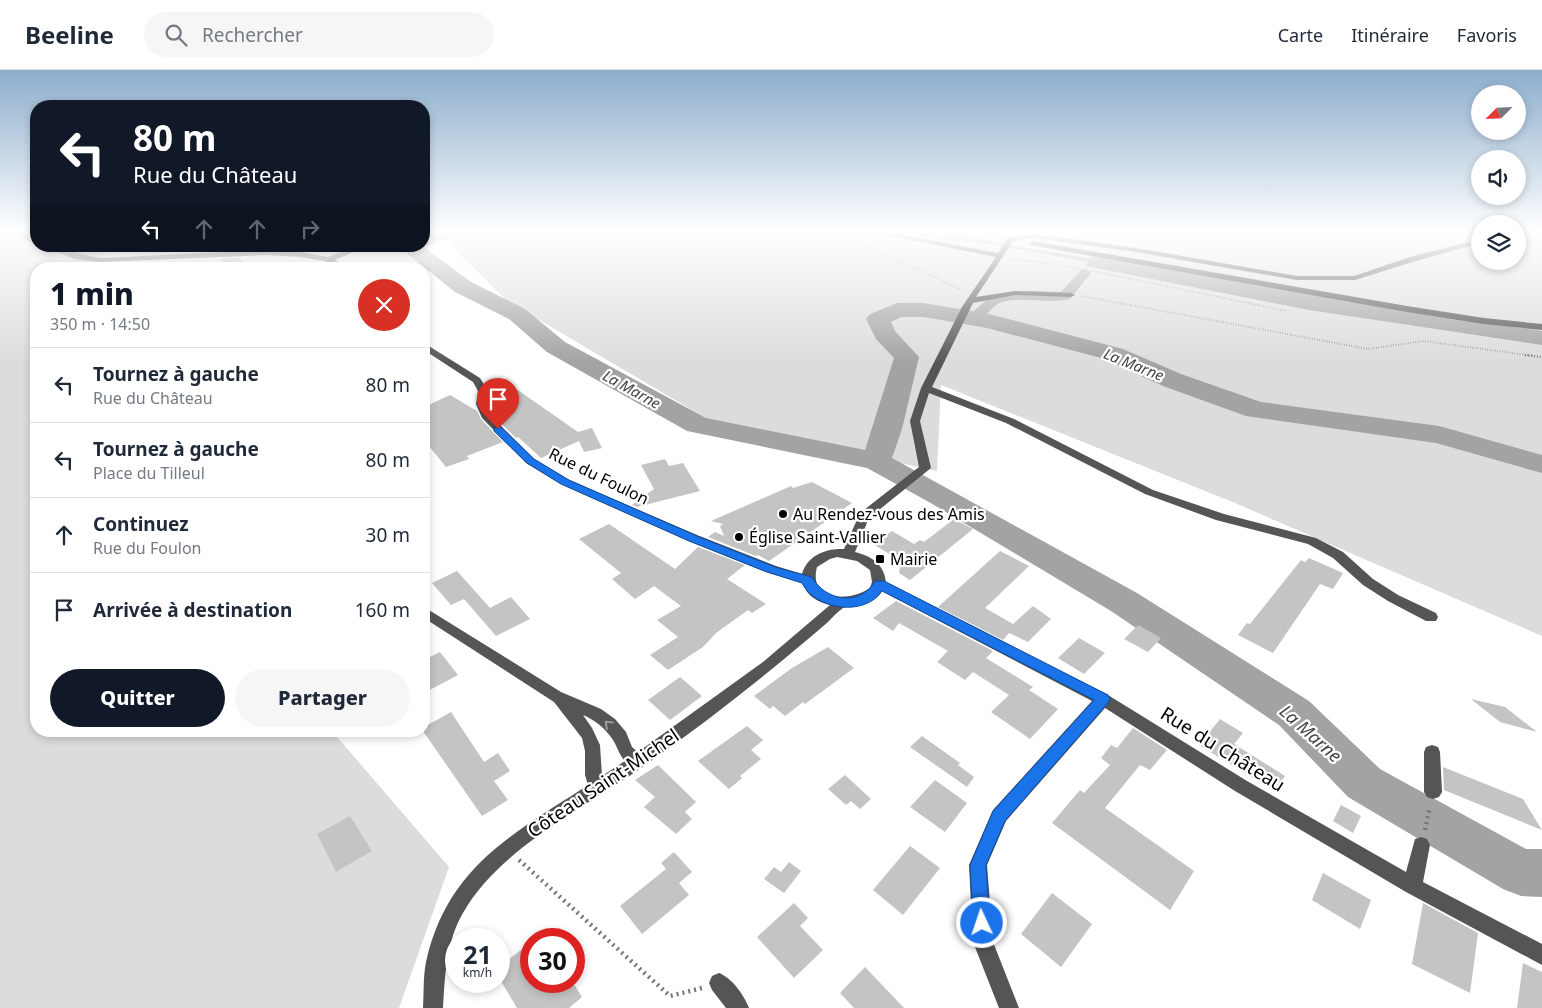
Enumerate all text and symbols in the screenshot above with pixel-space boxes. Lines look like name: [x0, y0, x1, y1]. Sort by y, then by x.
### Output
search box: [144, 12, 494, 57]
text: Beeline: [25, 18, 114, 51]
icon: search: [162, 21, 190, 49]
text: Rechercher: [202, 22, 303, 48]
text: Carte: [1278, 23, 1323, 47]
text: Itinéraire: [1351, 23, 1429, 47]
text: Favoris: [1457, 23, 1517, 47]
north arrow: [1471, 85, 1526, 140]
map controls: [1471, 85, 1526, 270]
text: 80 m: [133, 114, 216, 161]
icon: left: [50, 120, 115, 185]
button: sound: [1471, 150, 1526, 205]
text: Rue du Château: [133, 159, 297, 189]
icon: left: [137, 215, 165, 243]
icon: ahead: [190, 215, 218, 243]
icon: ahead: [243, 215, 271, 243]
icon: right: [296, 215, 324, 243]
button: layers: [1471, 215, 1526, 270]
text: 1 min: [50, 273, 134, 314]
button: close: [358, 279, 410, 331]
text: 350 m · 14:50: [50, 313, 150, 335]
water label: La Marne: [1101, 343, 1167, 385]
text: Tournez à gauche: [93, 361, 259, 387]
water label: La Marne: [600, 365, 665, 413]
icon: left: [50, 371, 78, 399]
text: 80 m: [366, 372, 410, 398]
pin: [477, 378, 519, 429]
icon: arrive: [484, 385, 512, 413]
text: Rue du Château: [93, 387, 213, 409]
text: Tournez à gauche: [93, 436, 259, 462]
street label: Rue du Foulon: [545, 442, 653, 510]
icon: left: [50, 446, 78, 474]
text: 80 m: [366, 447, 410, 473]
text: Place du Tilleul: [93, 462, 205, 484]
place label: Au Rendez-vous des Amis: [793, 503, 985, 525]
marker: Au Rendez-vous des Amis: [777, 508, 789, 520]
text: Continuez: [93, 511, 189, 537]
icon: ahead: [50, 521, 78, 549]
text: 30 m: [366, 522, 410, 548]
place label: Église Saint-Vallier: [749, 526, 886, 548]
marker: Église Saint-Vallier: [733, 531, 745, 543]
text: Rue du Foulon: [93, 537, 201, 559]
place label: Mairie: [890, 548, 937, 570]
marker: Mairie: [874, 553, 886, 565]
icon: arrive: [50, 596, 78, 624]
text: Arrivée à destination: [93, 597, 292, 623]
text: 160 m: [355, 597, 410, 623]
button: Quitter: [50, 669, 225, 727]
button: Partager: [235, 669, 410, 727]
water label: La Marne: [1275, 699, 1347, 767]
street label: Rue du Château: [1156, 700, 1290, 798]
one-way arrow: [604, 721, 613, 730]
street label: Côteau Saint-Michel: [522, 723, 684, 843]
position arrow: [955, 896, 1007, 948]
speed limit sign: 30: [520, 928, 585, 993]
text: 21: [463, 937, 492, 971]
text: km/h: [463, 964, 492, 981]

